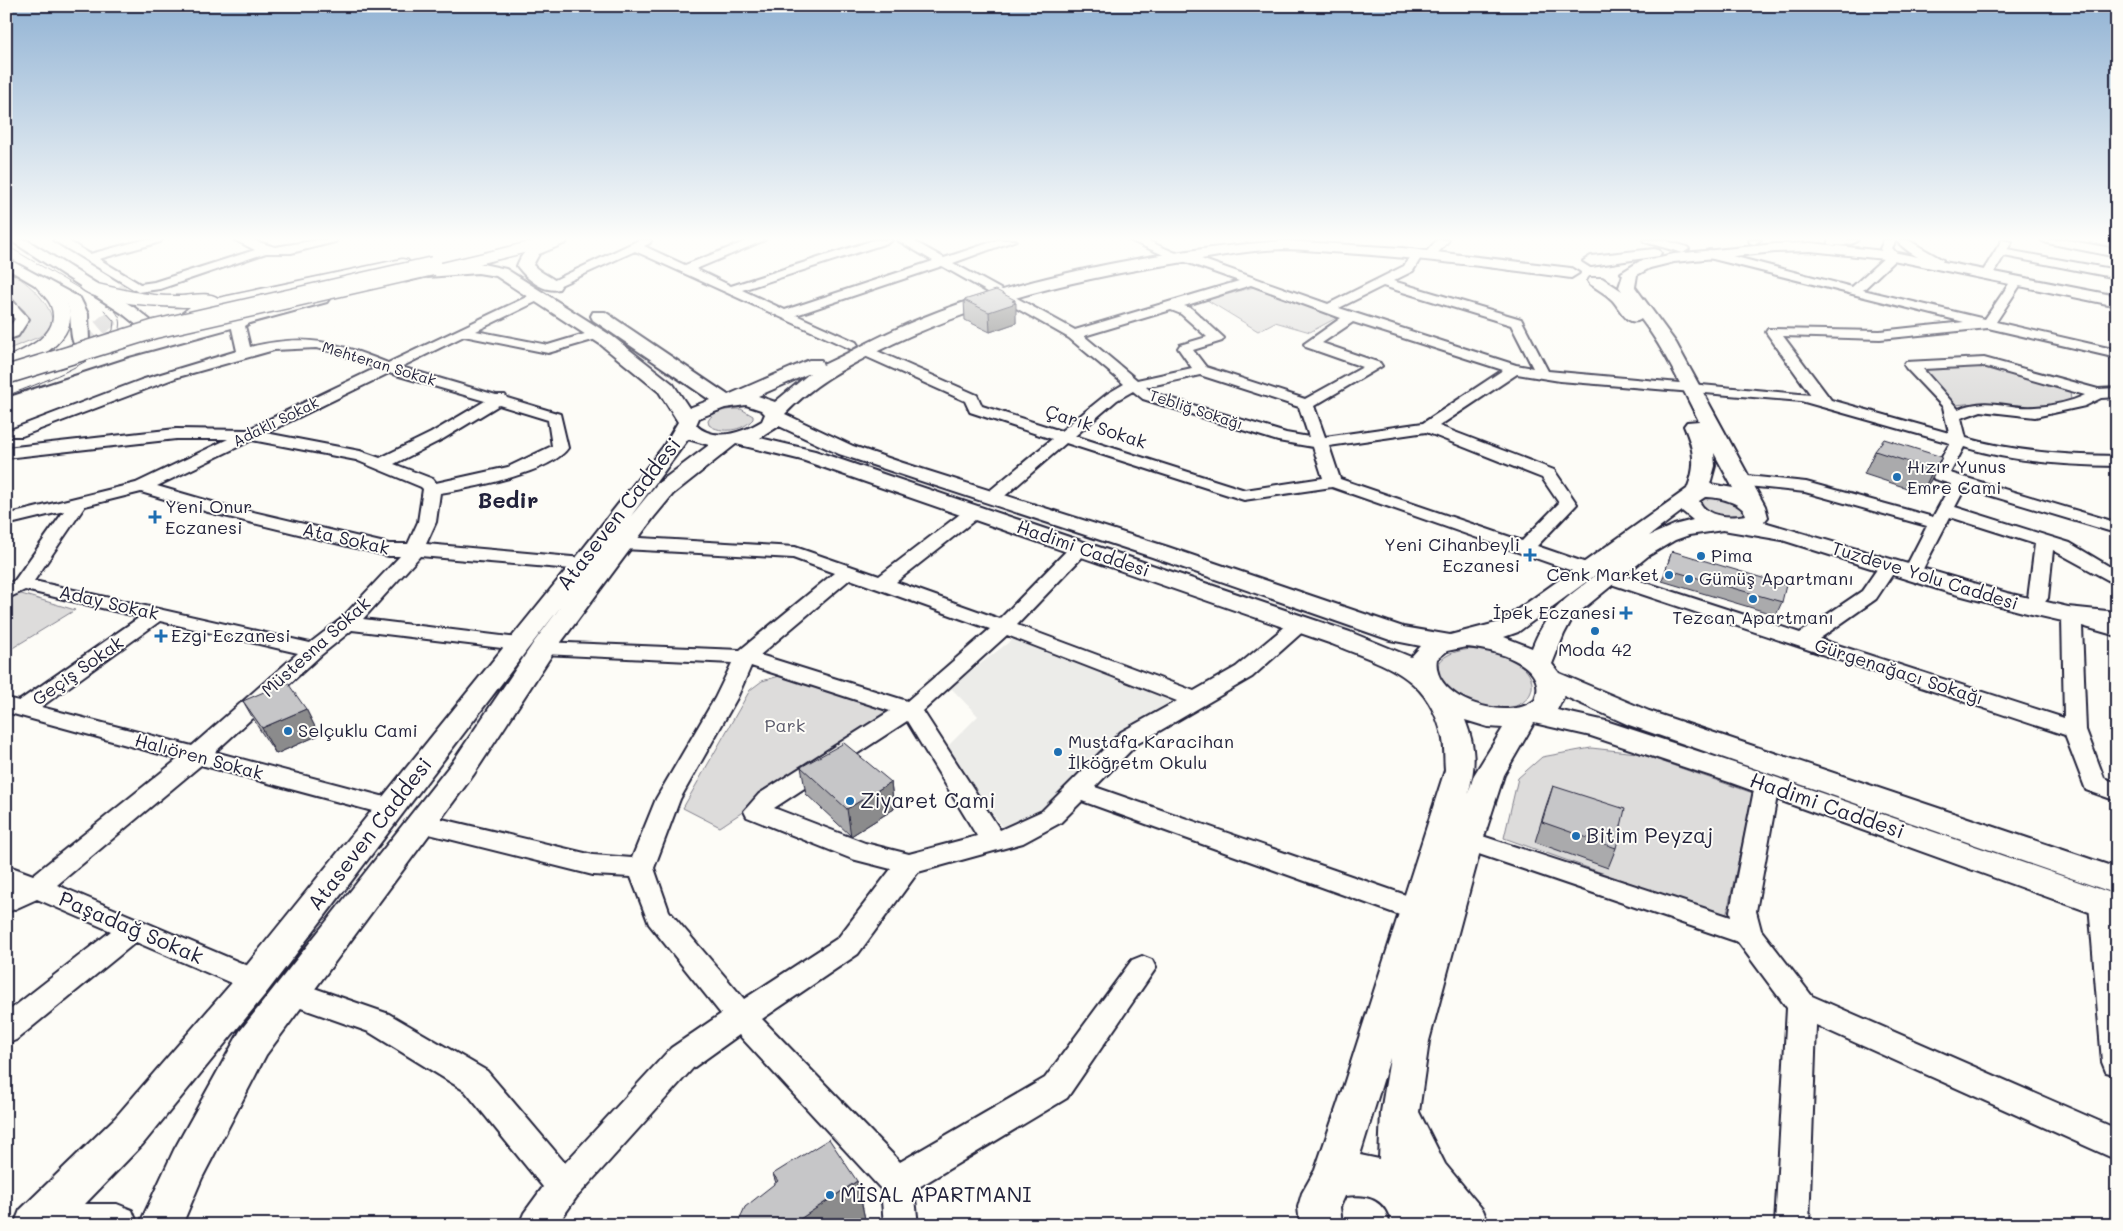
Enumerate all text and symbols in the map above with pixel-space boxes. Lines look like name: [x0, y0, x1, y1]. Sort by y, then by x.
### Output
street label: Mehteran Sokak: [320, 336, 439, 390]
street label: Tebliğ Sokağı: [1147, 385, 1246, 434]
street label: Adaklı Sokak: [229, 392, 322, 450]
street label: Çarık Sokak: [1043, 398, 1150, 454]
street label: Ataseven Caddesi: [550, 431, 686, 595]
place label: Hızır Yunus Emre Cami: [1907, 454, 2006, 499]
marker: Hızır Yunus Emre Cami: [1891, 471, 1903, 483]
district label: Bedir: [478, 485, 538, 514]
place label: Yeni Onur Eczanesi: [165, 494, 252, 539]
marker: Yeni Onur Eczanesi: [149, 511, 161, 523]
street label: Hadimi Caddesi: [1014, 514, 1153, 582]
street label: Ata Sokak: [300, 516, 392, 560]
place label: Yeni Cihanbeyli Eczanesi: [1384, 532, 1520, 577]
street label: Tuzdeve Yolu Caddesi: [1829, 535, 2021, 615]
place label: Pima: [1711, 543, 1753, 567]
marker: Yeni Cihanbeyli Eczanesi: [1524, 549, 1536, 561]
marker: Pima: [1695, 550, 1707, 562]
place label: Cenk Market: [1547, 562, 1659, 586]
place label: Gümüş Apartmanı: [1699, 566, 1854, 590]
marker: Cenk Market: [1663, 569, 1675, 581]
marker: Gümüş Apartmanı: [1683, 573, 1695, 585]
street label: Aday Sokak: [57, 579, 161, 625]
street label: Müstesna Sokak: [256, 591, 375, 702]
marker: Tezcan Apartmanı: [1747, 593, 1759, 605]
place label: İpek Eczanesi: [1493, 600, 1616, 624]
place label: Tezcan Apartmanı: [1672, 605, 1834, 629]
marker: İpek Eczanesi: [1620, 607, 1632, 619]
place label: Ezgi Eczanesi: [171, 623, 291, 647]
marker: Moda 42: [1589, 625, 1601, 637]
street label: Geçiş Sokak: [27, 630, 128, 710]
marker: Ezgi Eczanesi: [155, 630, 167, 642]
street label: Gürgenağacı Sokağı: [1812, 632, 1987, 710]
place label: Moda 42: [1558, 637, 1632, 661]
park label: Park: [765, 713, 805, 737]
place label: Selçuklu Cami: [298, 718, 418, 742]
marker: Selçuklu Cami: [282, 725, 294, 737]
street label: Halıören Sokak: [132, 727, 266, 785]
place label: Mustafa Karacihan İlköğretm Okulu: [1068, 729, 1234, 774]
marker: Mustafa Karacihan İlköğretm Okulu: [1052, 746, 1064, 758]
street label: Ataseven Caddesi: [301, 751, 437, 915]
street label: Hadimi Caddesi: [1746, 765, 1908, 844]
place label: Ziyaret Cami: [860, 786, 995, 813]
marker: Ziyaret Cami: [844, 795, 856, 807]
place label: Bitim Peyzaj: [1586, 821, 1713, 848]
marker: Bitim Peyzaj: [1570, 830, 1582, 842]
street label: Paşadağ Sokak: [55, 884, 208, 969]
place label: MİSAL APARTMANI: [840, 1180, 1031, 1207]
marker: MİSAL APARTMANI: [824, 1189, 836, 1201]

